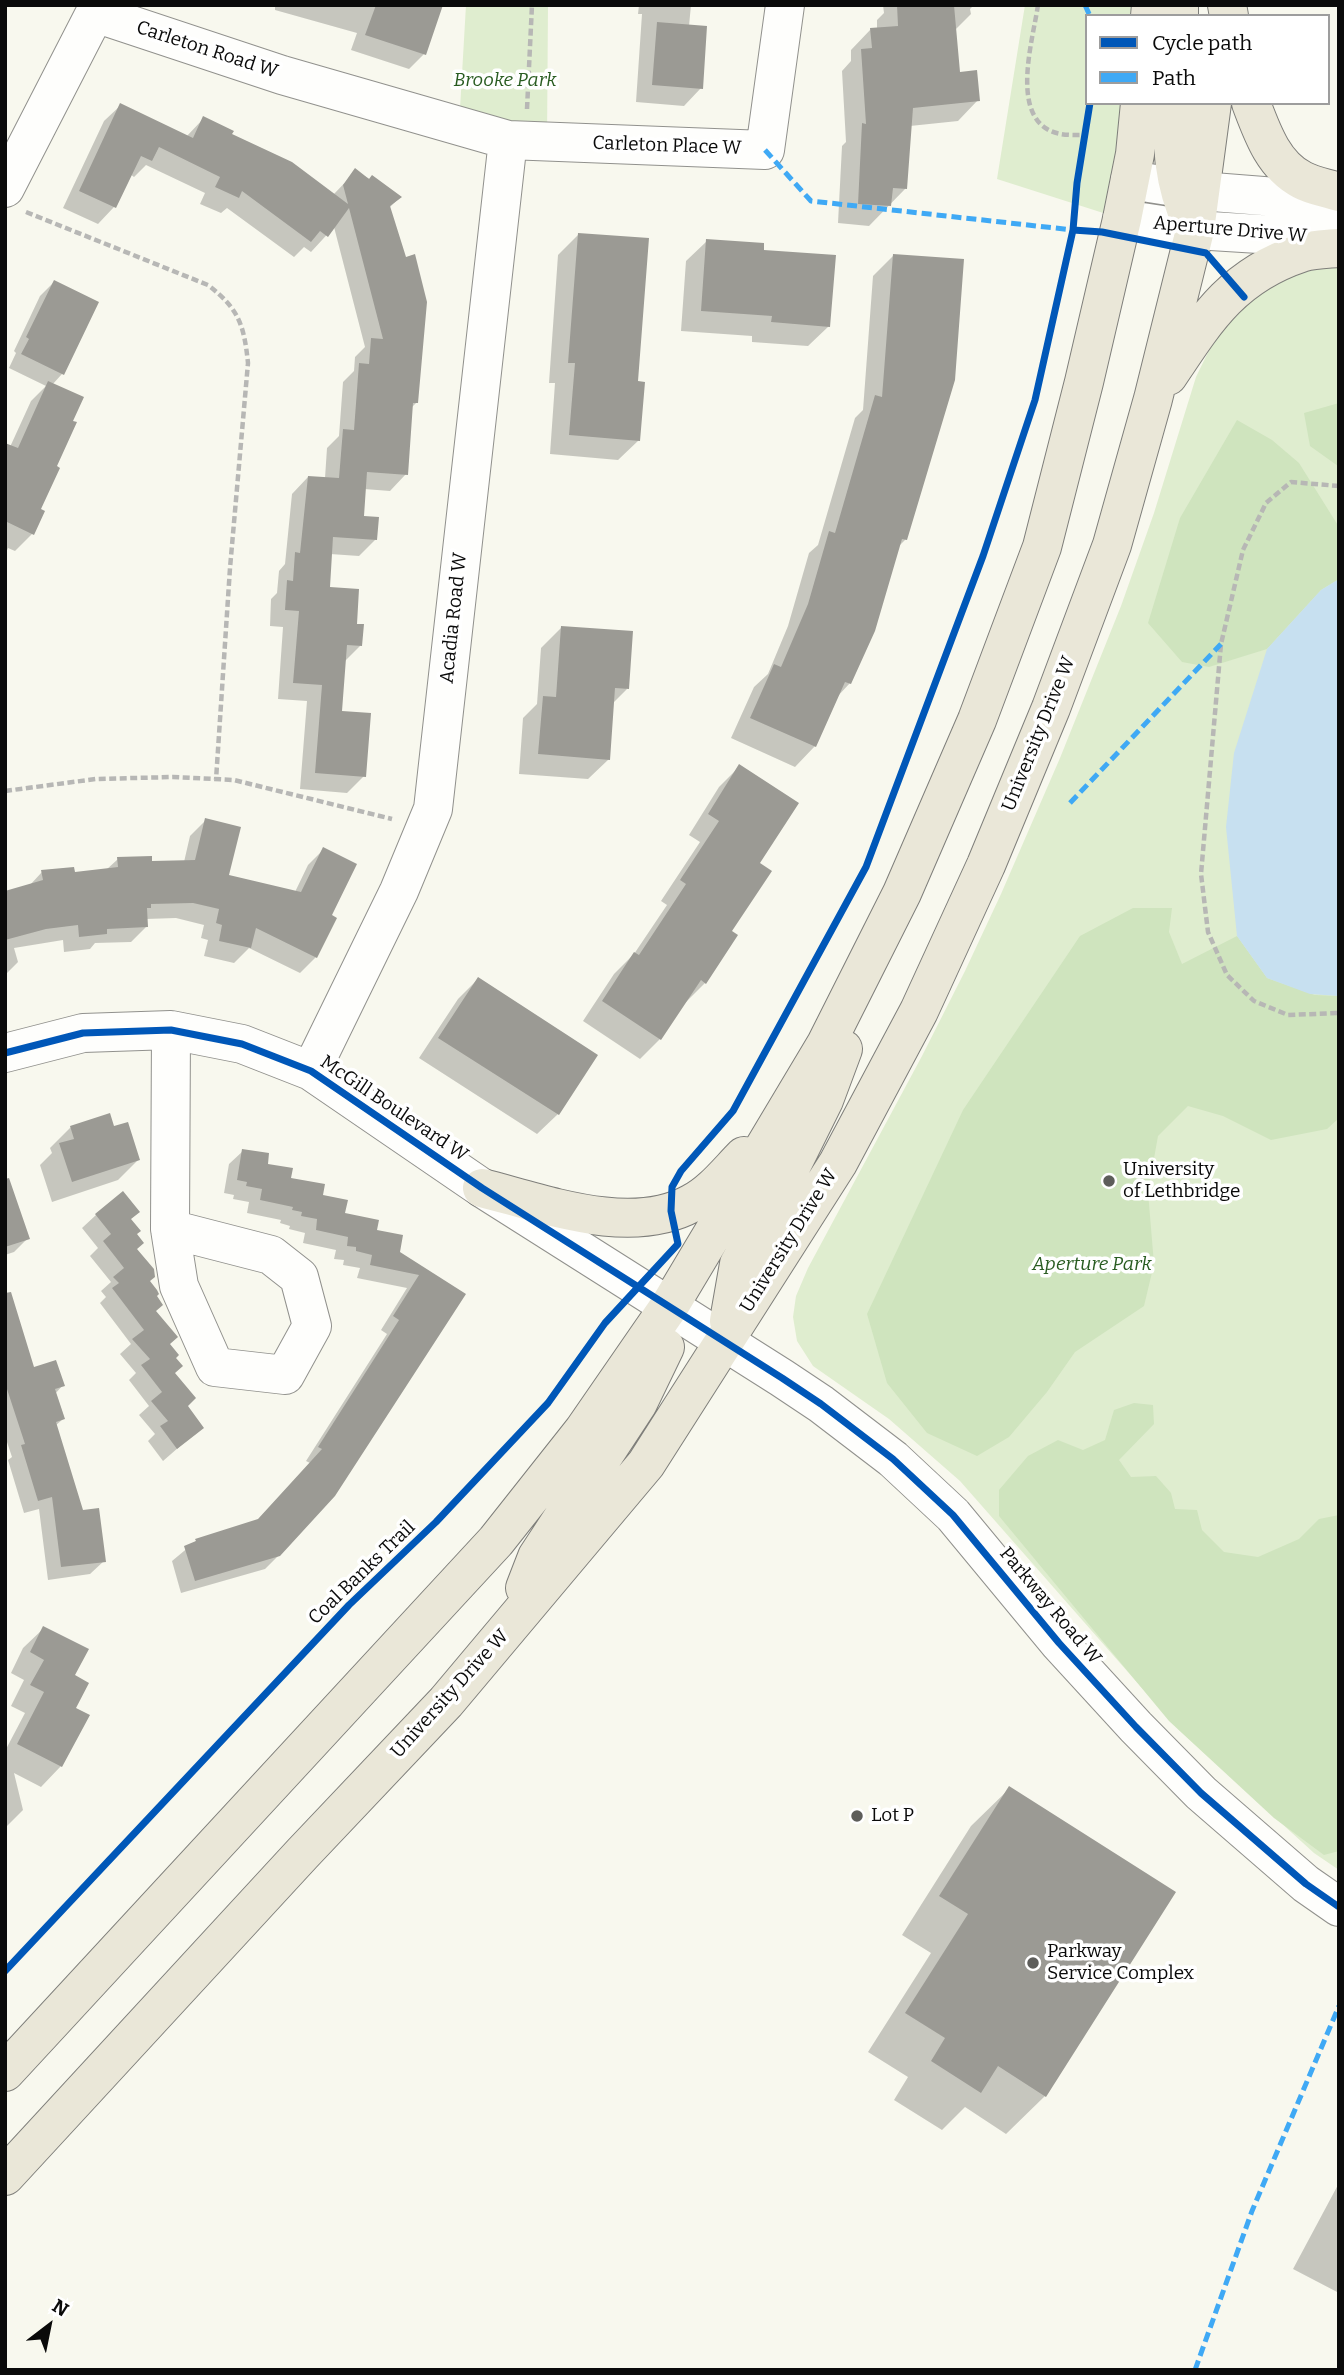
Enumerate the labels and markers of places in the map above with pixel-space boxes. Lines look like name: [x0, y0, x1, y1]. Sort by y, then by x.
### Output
place label: University of Lethbridge: [1123, 1159, 1240, 1203]
marker: University of Lethbridge: [1101, 1173, 1117, 1189]
place label: Lot P: [871, 1805, 914, 1827]
marker: Lot P: [849, 1808, 865, 1824]
place label: Parkway Service Complex: [1047, 1941, 1194, 1985]
marker: Parkway Service Complex: [1025, 1955, 1041, 1971]

